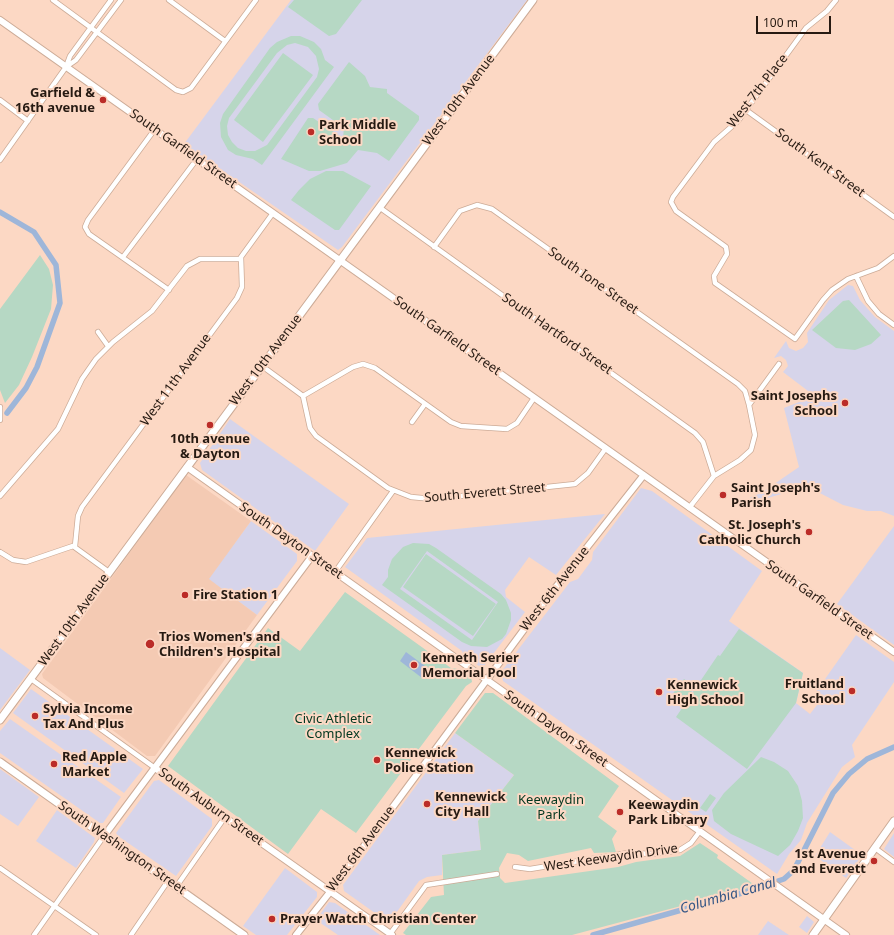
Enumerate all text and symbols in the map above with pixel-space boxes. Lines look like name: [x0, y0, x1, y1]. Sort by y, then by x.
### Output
scale bar: [758, 8, 833, 34]
text: 100 m: [763, 14, 798, 31]
street label: West 10th Avenue: [420, 51, 498, 149]
street label: West 7th Place: [724, 51, 792, 131]
place label: Garfield & 16th avenue: [15, 85, 95, 116]
marker: Garfield & 16th avenue: [98, 95, 108, 105]
street label: South Garfield Street: [126, 106, 240, 192]
place label: Park Middle School: [319, 117, 396, 148]
street label: South Kent Street: [772, 125, 868, 201]
marker: Park Middle School: [306, 127, 316, 137]
street label: South Ione Street: [545, 244, 641, 318]
street label: South Hartford Street: [499, 290, 615, 378]
street label: South Garfield Street: [390, 293, 504, 379]
street label: West 10th Avenue: [227, 311, 305, 409]
street label: West 11th Avenue: [137, 331, 215, 429]
place label: Saint Josephs School: [751, 388, 837, 419]
marker: Saint Josephs School: [840, 398, 850, 408]
marker: 10th avenue & Dayton: [205, 420, 215, 430]
place label: 10th avenue & Dayton: [170, 431, 250, 462]
street label: South Everett Street: [424, 480, 546, 506]
place label: Saint Joseph's Parish: [731, 480, 820, 511]
marker: Saint Joseph's Parish: [718, 490, 728, 500]
street label: South Dayton Street: [236, 499, 346, 583]
place label: St. Joseph's Catholic Church: [699, 517, 801, 548]
marker: St. Joseph's Catholic Church: [804, 527, 814, 537]
street label: West 6th Avenue: [517, 544, 593, 634]
street label: South Garfield Street: [762, 557, 876, 643]
street label: West 10th Avenue: [35, 571, 113, 669]
place label: Fire Station 1: [193, 587, 278, 603]
marker: Fire Station 1: [180, 590, 190, 600]
place label: Trios Women's and Children's Hospital: [159, 629, 280, 660]
marker: Trios Women's and Children's Hospital: [144, 638, 156, 650]
place label: Kenneth Serier Memorial Pool: [422, 650, 519, 681]
marker: Kenneth Serier Memorial Pool: [409, 660, 419, 670]
place label: Fruitland School: [785, 676, 844, 707]
place label: Kennewick High School: [667, 677, 743, 708]
marker: Fruitland School: [847, 686, 857, 696]
street label: South Dayton Street: [501, 687, 611, 771]
marker: Kennewick High School: [654, 687, 664, 697]
place label: Sylvia Income Tax And Plus: [43, 701, 133, 732]
marker: Sylvia Income Tax And Plus: [30, 711, 40, 721]
park label: Civic Athletic Complex: [294, 711, 372, 742]
place label: Kennewick Police Station: [385, 745, 474, 776]
place label: Red Apple Market: [62, 749, 127, 780]
marker: Kennewick Police Station: [372, 755, 382, 765]
marker: Red Apple Market: [49, 759, 59, 769]
street label: South Auburn Street: [155, 765, 267, 849]
place label: Kennewick City Hall: [435, 789, 506, 820]
park label: Keewaydin Park: [518, 792, 584, 823]
place label: Keewaydin Park Library: [628, 797, 707, 828]
street label: South Washington Street: [55, 798, 189, 898]
marker: Kennewick City Hall: [422, 799, 432, 809]
street label: West 6th Avenue: [324, 803, 398, 895]
marker: Keewaydin Park Library: [615, 807, 625, 817]
street label: West Keewaydin Drive: [543, 841, 679, 875]
place label: 1st Avenue and Everett: [791, 846, 866, 877]
marker: 1st Avenue and Everett: [869, 856, 879, 866]
water label: Columbia Canal: [678, 874, 778, 918]
place label: Prayer Watch Christian Center: [280, 911, 476, 927]
marker: Prayer Watch Christian Center: [267, 914, 277, 924]

